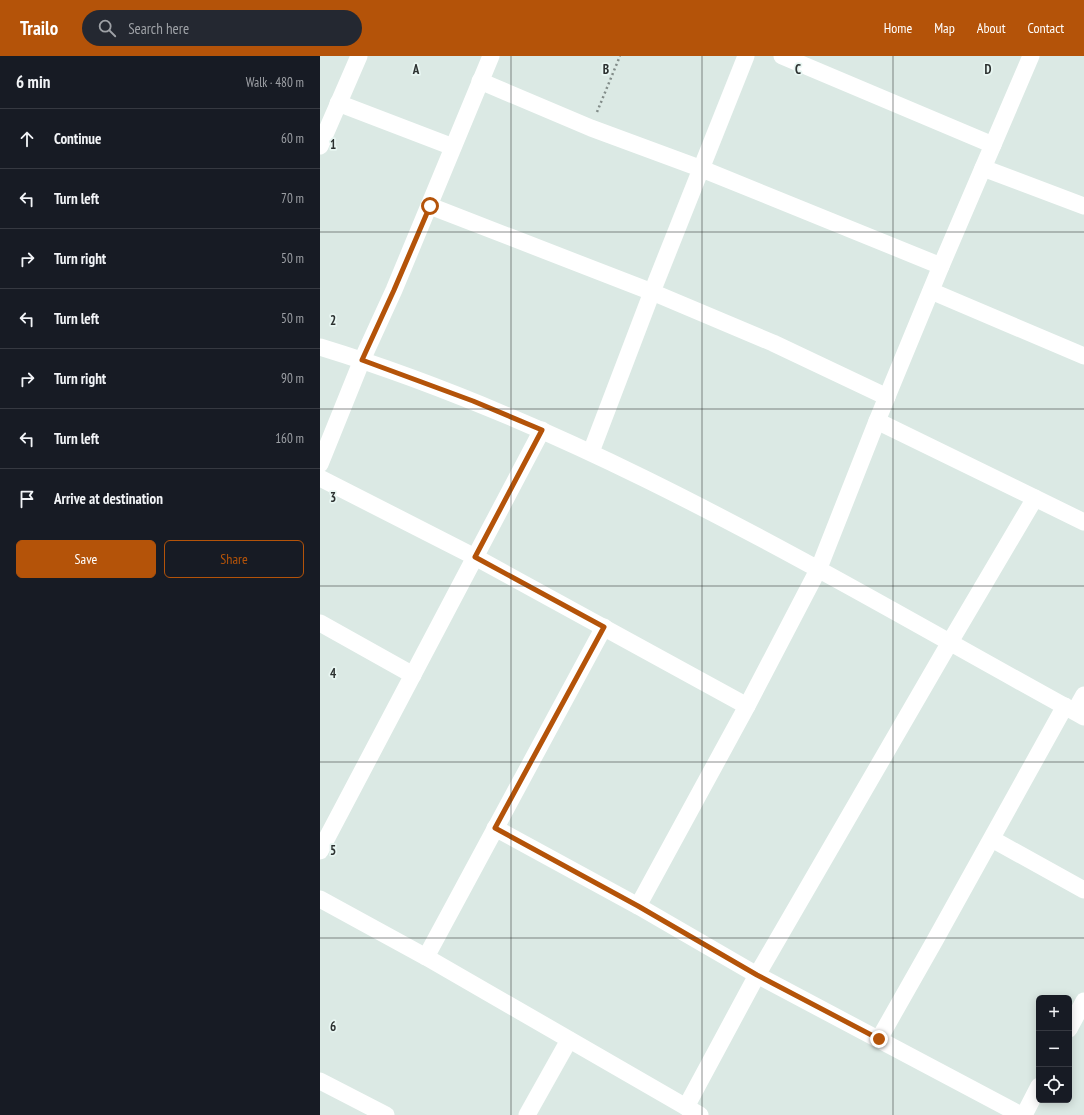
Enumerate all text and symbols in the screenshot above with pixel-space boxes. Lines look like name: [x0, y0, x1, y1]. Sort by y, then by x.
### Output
search box: [82, 10, 362, 46]
text: Trailo: [20, 16, 58, 40]
icon: search: [96, 17, 118, 39]
text: Search here: [128, 19, 189, 38]
text: Home: [884, 19, 912, 37]
text: Map: [934, 19, 955, 37]
text: About: [977, 19, 1006, 37]
text: Contact: [1028, 19, 1064, 37]
text: A: [412, 61, 420, 78]
text: B: [603, 61, 609, 78]
text: C: [795, 61, 801, 78]
text: D: [985, 61, 992, 78]
text: 6 min: [16, 71, 50, 93]
text: Walk · 480 m: [246, 74, 304, 91]
icon: ahead: [16, 128, 38, 150]
text: Continue: [54, 129, 101, 148]
text: 60 m: [281, 130, 304, 147]
text: 1: [330, 136, 336, 153]
icon: left: [16, 188, 38, 210]
text: Turn left: [54, 189, 99, 208]
text: 70 m: [281, 190, 304, 207]
route start: [421, 197, 439, 215]
icon: right: [16, 248, 38, 270]
text: Turn right: [54, 249, 106, 268]
text: 50 m: [281, 250, 304, 267]
icon: left: [16, 308, 38, 330]
text: Turn left: [54, 309, 99, 328]
text: 50 m: [281, 310, 304, 327]
text: 2: [330, 312, 336, 329]
icon: right: [16, 368, 38, 390]
text: Turn right: [54, 369, 106, 388]
text: 90 m: [281, 370, 304, 387]
icon: left: [16, 428, 38, 450]
text: Turn left: [54, 429, 99, 448]
text: 160 m: [275, 430, 304, 447]
icon: arrive: [16, 488, 38, 510]
text: Arrive at destination: [54, 489, 163, 508]
text: 3: [330, 489, 336, 506]
button: Save: [16, 540, 156, 578]
button: Share: [164, 540, 304, 578]
text: 4: [330, 665, 337, 682]
text: 5: [330, 842, 336, 859]
map controls: [1036, 995, 1072, 1103]
button: +: [1036, 995, 1072, 1031]
text: 6: [330, 1018, 336, 1035]
route end: [870, 1030, 888, 1048]
button: −: [1036, 1031, 1072, 1067]
button: locate: [1036, 1067, 1072, 1103]

